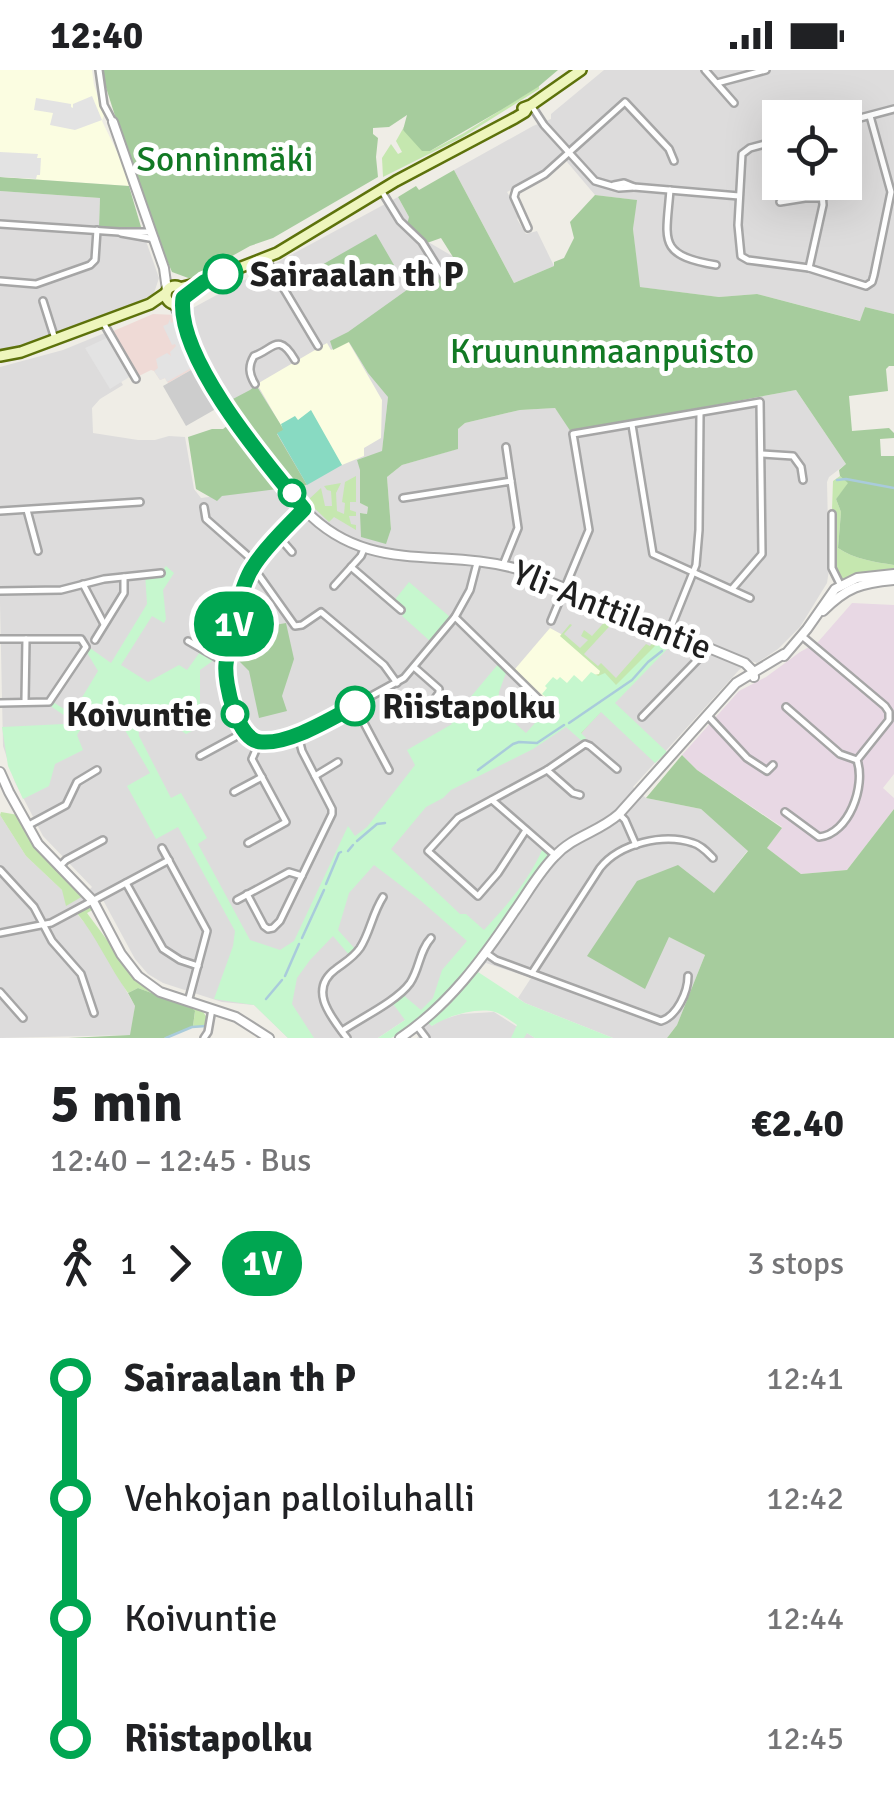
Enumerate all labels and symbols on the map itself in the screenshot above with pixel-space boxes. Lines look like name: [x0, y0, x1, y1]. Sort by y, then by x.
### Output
park label: Sonninmäki: [137, 138, 313, 181]
place label: Sairaalan th P: [250, 253, 464, 296]
marker: Sairaalan th P: [204, 255, 242, 293]
park label: Kruununmaanpuisto: [450, 330, 754, 373]
unlabelled marker: [279, 480, 305, 506]
street label: Yli-Anttilantie: [506, 551, 718, 669]
line badge: 1V: [189, 592, 279, 656]
place label: Riistapolku: [382, 685, 556, 728]
marker: Riistapolku: [336, 687, 374, 725]
place label: Koivuntie: [66, 693, 212, 736]
marker: Koivuntie: [222, 701, 248, 727]

